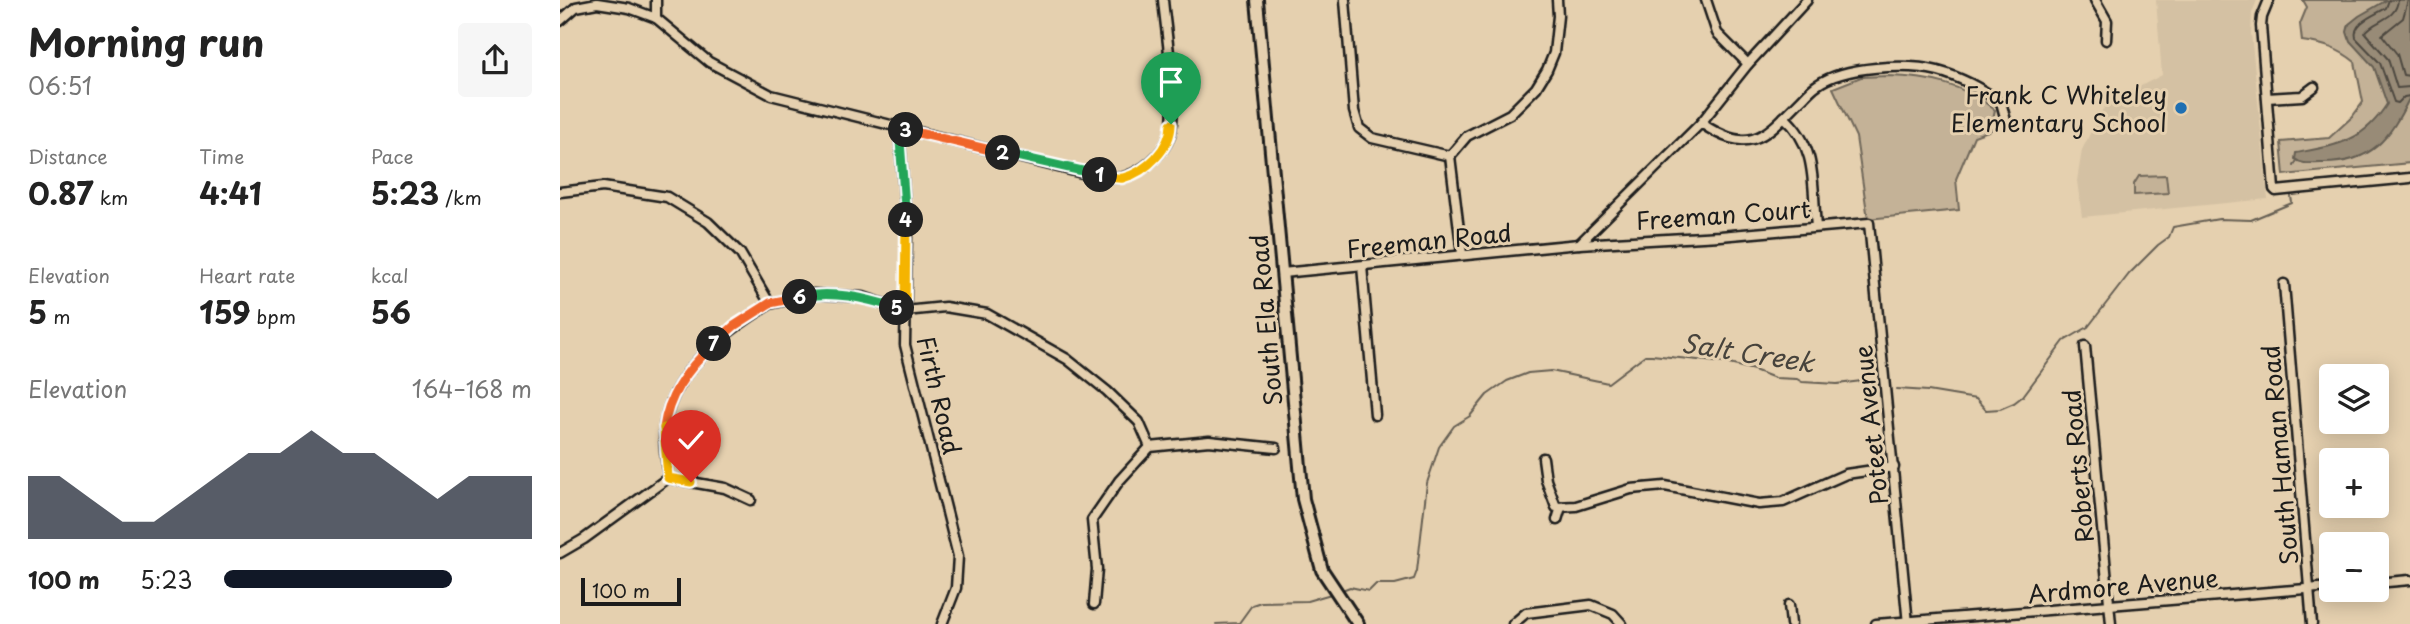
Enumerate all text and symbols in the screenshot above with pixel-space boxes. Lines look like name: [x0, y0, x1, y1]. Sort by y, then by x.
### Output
text: Morning run: [28, 13, 264, 70]
button: share: [458, 23, 532, 97]
pin: [1141, 52, 1201, 124]
icon: arrive: [1152, 63, 1190, 101]
text: 06:51: [28, 68, 92, 103]
place label: Frank C Whiteley Elementary School: [1951, 76, 2167, 140]
marker: Frank C Whiteley Elementary School: [2173, 100, 2189, 116]
pin: 3: [888, 113, 924, 148]
text: 3: [899, 115, 912, 143]
pin: 2: [986, 136, 1020, 170]
text: 2: [996, 138, 1009, 166]
text: Distance: [28, 142, 108, 170]
text: Time: [199, 142, 244, 170]
text: Pace: [371, 142, 414, 170]
pin: 1: [1082, 158, 1118, 192]
text: 1: [1095, 160, 1104, 188]
text: 0.87: [28, 170, 94, 215]
text: 4:41: [199, 170, 262, 215]
text: 5:23: [371, 170, 439, 215]
text: km: [94, 183, 128, 211]
text: /km: [439, 183, 482, 211]
street label: Freeman Court: [1635, 190, 1812, 238]
pin: 4: [888, 202, 924, 238]
text: 4: [899, 205, 912, 233]
street label: Freeman Road: [1345, 213, 1513, 267]
street label: South Ela Road: [1240, 233, 1290, 407]
text: Elevation: [28, 261, 110, 289]
text: Heart rate: [199, 261, 295, 289]
text: kcal: [371, 261, 409, 289]
pin: 6: [782, 280, 818, 314]
text: 6: [793, 282, 806, 310]
text: 5: [28, 289, 47, 334]
text: 159: [199, 289, 250, 334]
text: 56: [371, 289, 411, 334]
pin: 5: [880, 290, 914, 326]
text: 5: [890, 293, 903, 321]
text: m: [47, 302, 71, 330]
text: bpm: [250, 302, 296, 330]
water label: Salt Creek: [1679, 322, 1818, 382]
pin: 7: [696, 326, 732, 362]
text: 7: [708, 329, 719, 357]
street label: Firth Road: [909, 332, 971, 458]
street label: Poteet Avenue: [1844, 343, 1896, 507]
street label: South Haman Road: [2251, 343, 2307, 567]
map controls: [2319, 364, 2389, 602]
button: layers: [2319, 364, 2389, 434]
text: Elevation: [28, 371, 127, 406]
text: 164–168 m: [412, 371, 532, 406]
street label: Roberts Road: [2052, 388, 2102, 544]
pin: [661, 410, 721, 482]
icon: check: [672, 421, 710, 459]
button: +: [2319, 448, 2389, 518]
button: −: [2319, 532, 2389, 602]
street label: Ardmore Avenue: [2026, 559, 2220, 611]
text: 100 m: [28, 562, 100, 597]
text: 5:23: [140, 562, 193, 597]
scale bar: [581, 575, 681, 607]
text: 100 m: [592, 576, 650, 604]

